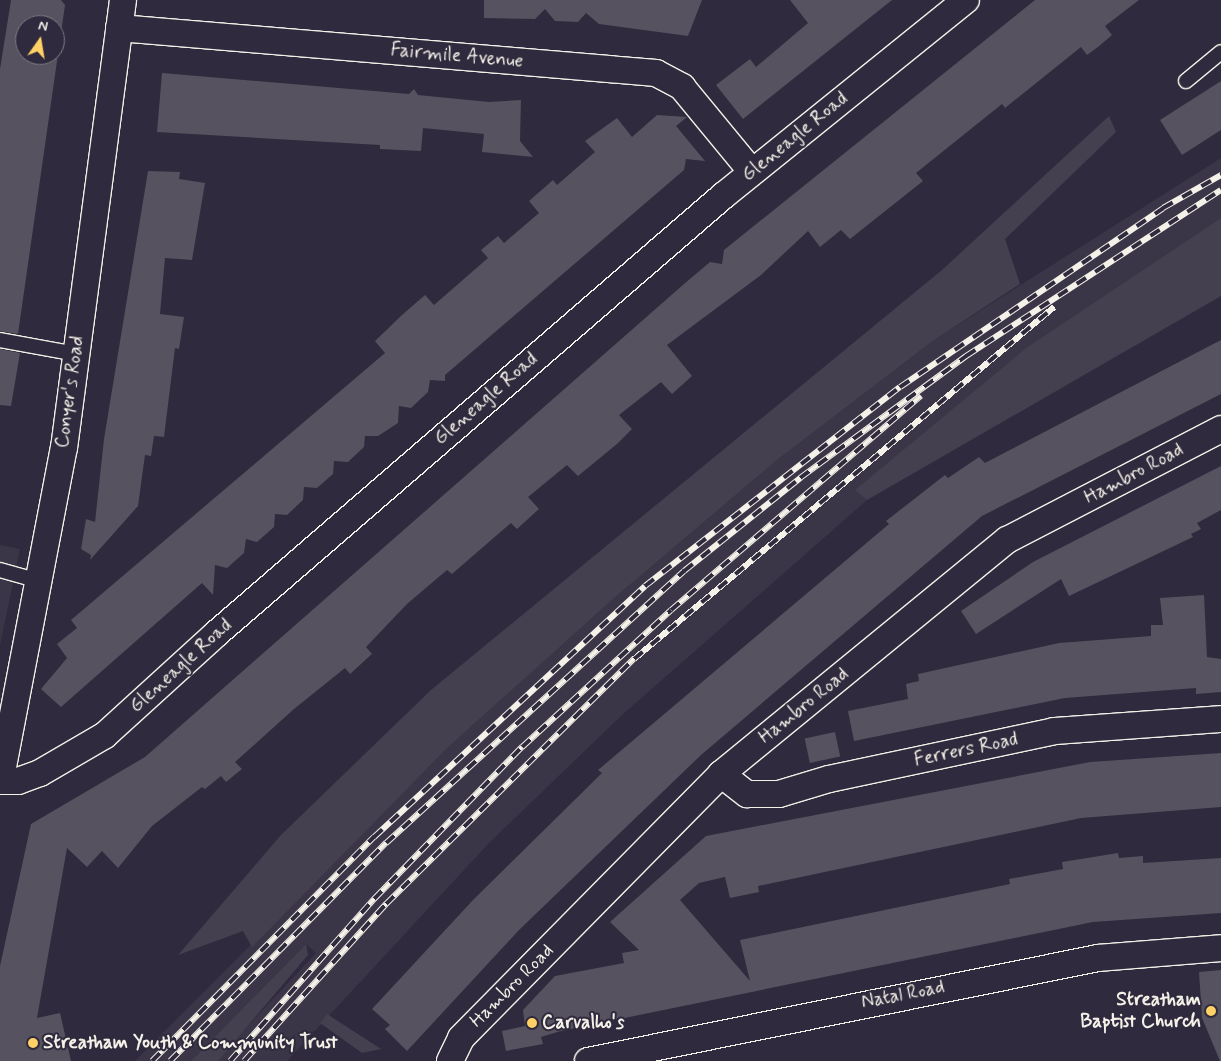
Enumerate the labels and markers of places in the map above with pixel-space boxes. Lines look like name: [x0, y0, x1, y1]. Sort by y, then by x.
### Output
place label: Streatham Baptist Church: [1080, 989, 1201, 1033]
marker: Streatham Baptist Church: [1205, 1005, 1217, 1017]
place label: Carvalho's: [542, 1012, 624, 1034]
marker: Carvalho's: [526, 1017, 538, 1029]
place label: Streatham Youth & Community Trust: [43, 1032, 336, 1054]
marker: Streatham Youth & Community Trust: [27, 1037, 39, 1049]

